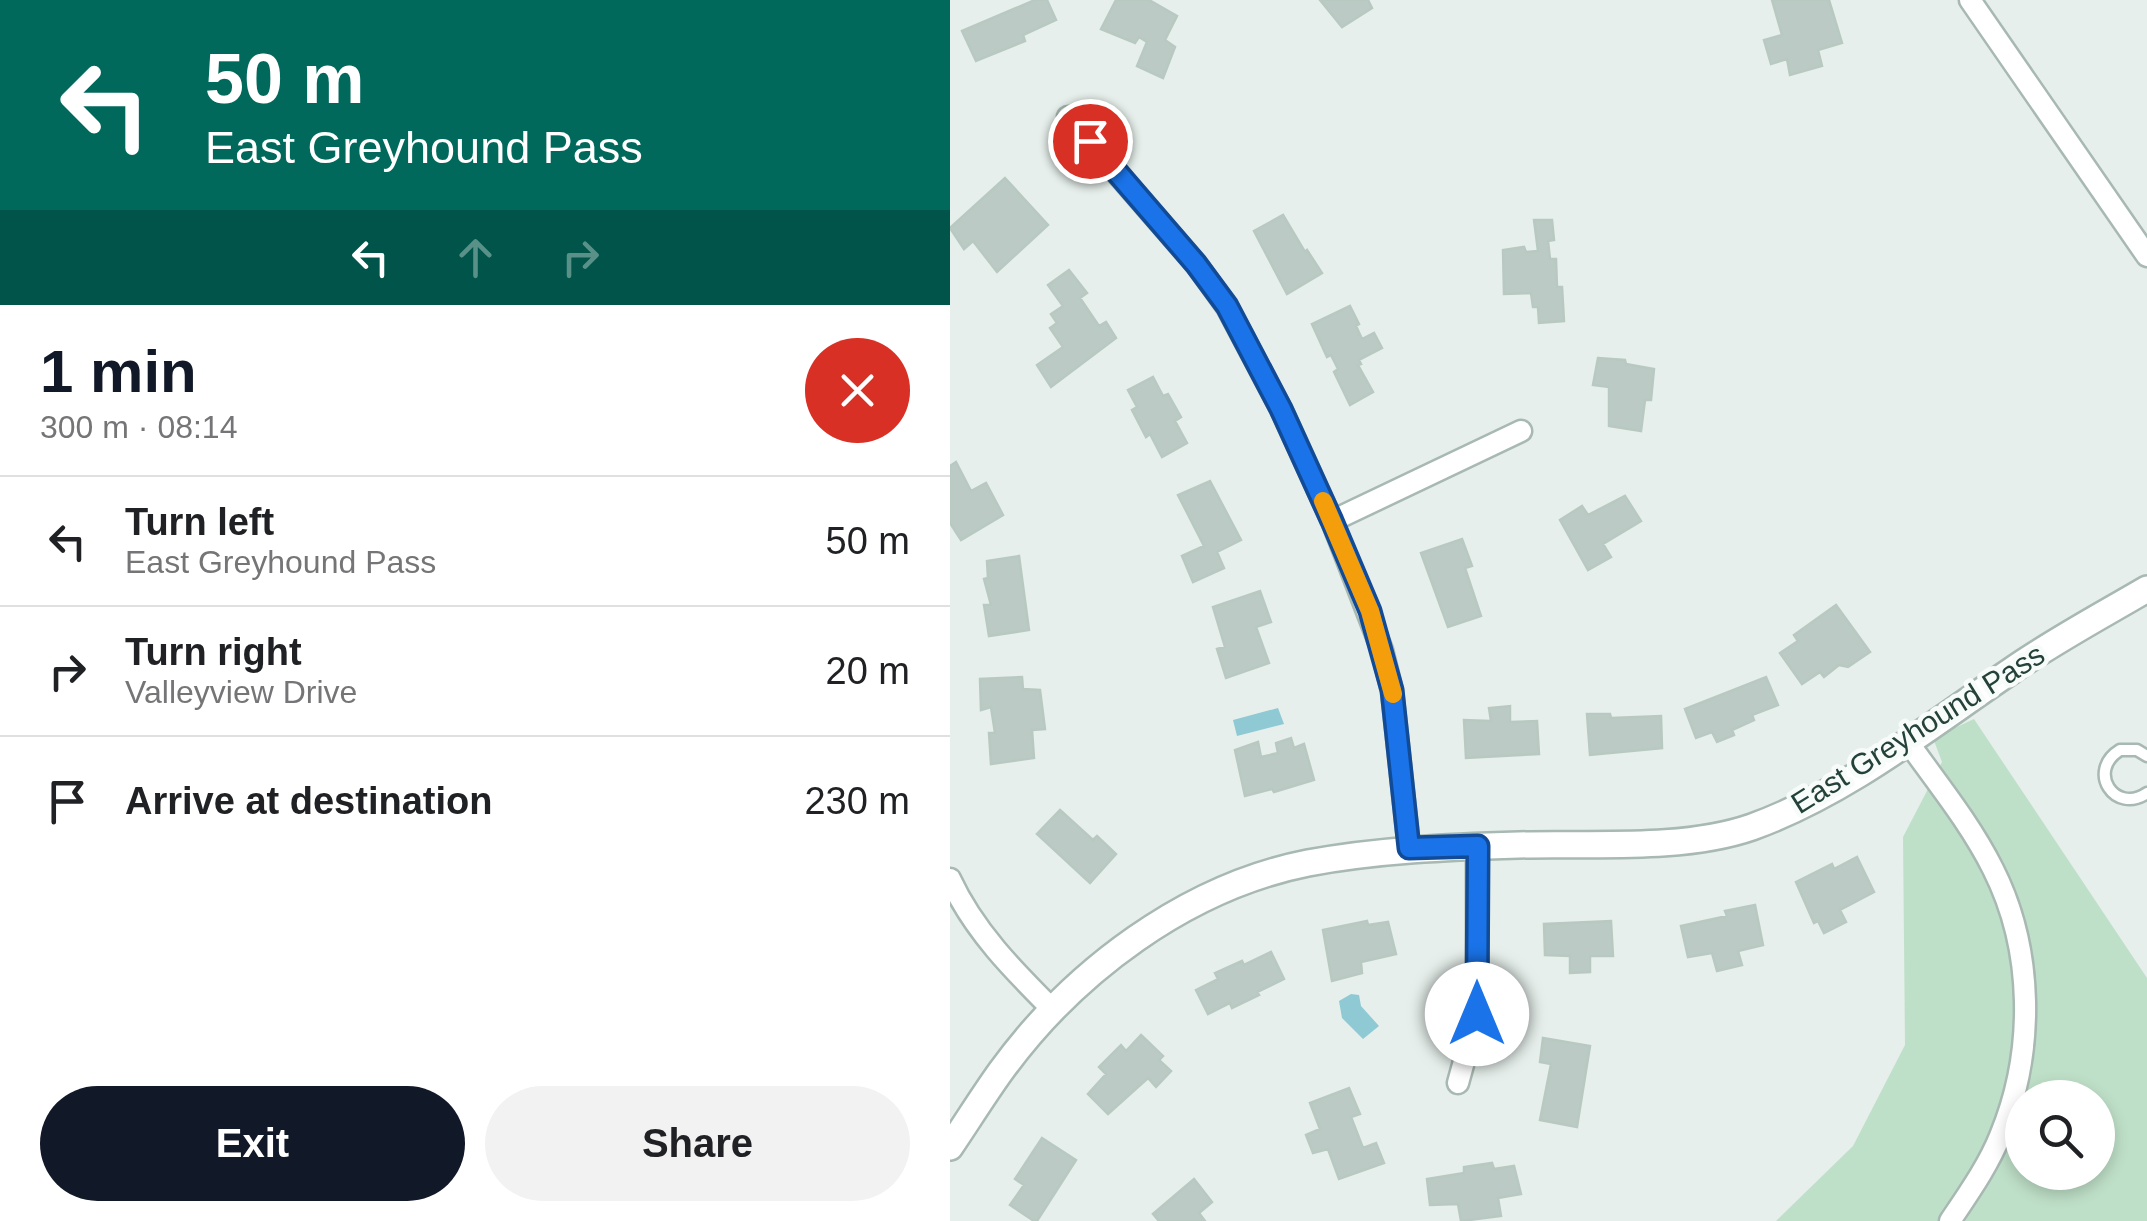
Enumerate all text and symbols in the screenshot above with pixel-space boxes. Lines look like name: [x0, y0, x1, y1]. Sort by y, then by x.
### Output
icon: left: [40, 40, 170, 170]
text: 50 m: [205, 40, 365, 118]
pin: [1048, 99, 1133, 184]
icon: arrive: [1063, 114, 1118, 169]
text: East Greyhound Pass: [205, 122, 643, 173]
icon: left: [343, 230, 398, 285]
icon: ahead: [448, 230, 503, 285]
icon: right: [553, 230, 608, 285]
text: 1 min: [40, 338, 197, 405]
button: close: [805, 338, 910, 443]
text: 300 m · 08:14: [40, 409, 237, 445]
text: Turn left: [125, 501, 274, 543]
icon: left: [40, 514, 95, 569]
text: 50 m: [826, 520, 910, 562]
text: East Greyhound Pass: [125, 544, 436, 580]
text: Turn right: [125, 631, 302, 673]
street label: East Greyhound Pass: [1785, 637, 2050, 820]
icon: right: [40, 644, 95, 699]
text: 20 m: [826, 650, 910, 692]
text: Valleyview Drive: [125, 674, 357, 710]
icon: arrive: [40, 774, 95, 829]
text: Arrive at destination: [125, 780, 492, 822]
text: 230 m: [804, 780, 910, 822]
position arrow: [1425, 962, 1529, 1066]
map controls: [2005, 1080, 2115, 1190]
button: search: [2005, 1080, 2115, 1190]
button: Exit: [40, 1086, 465, 1201]
button: Share: [485, 1086, 910, 1201]

